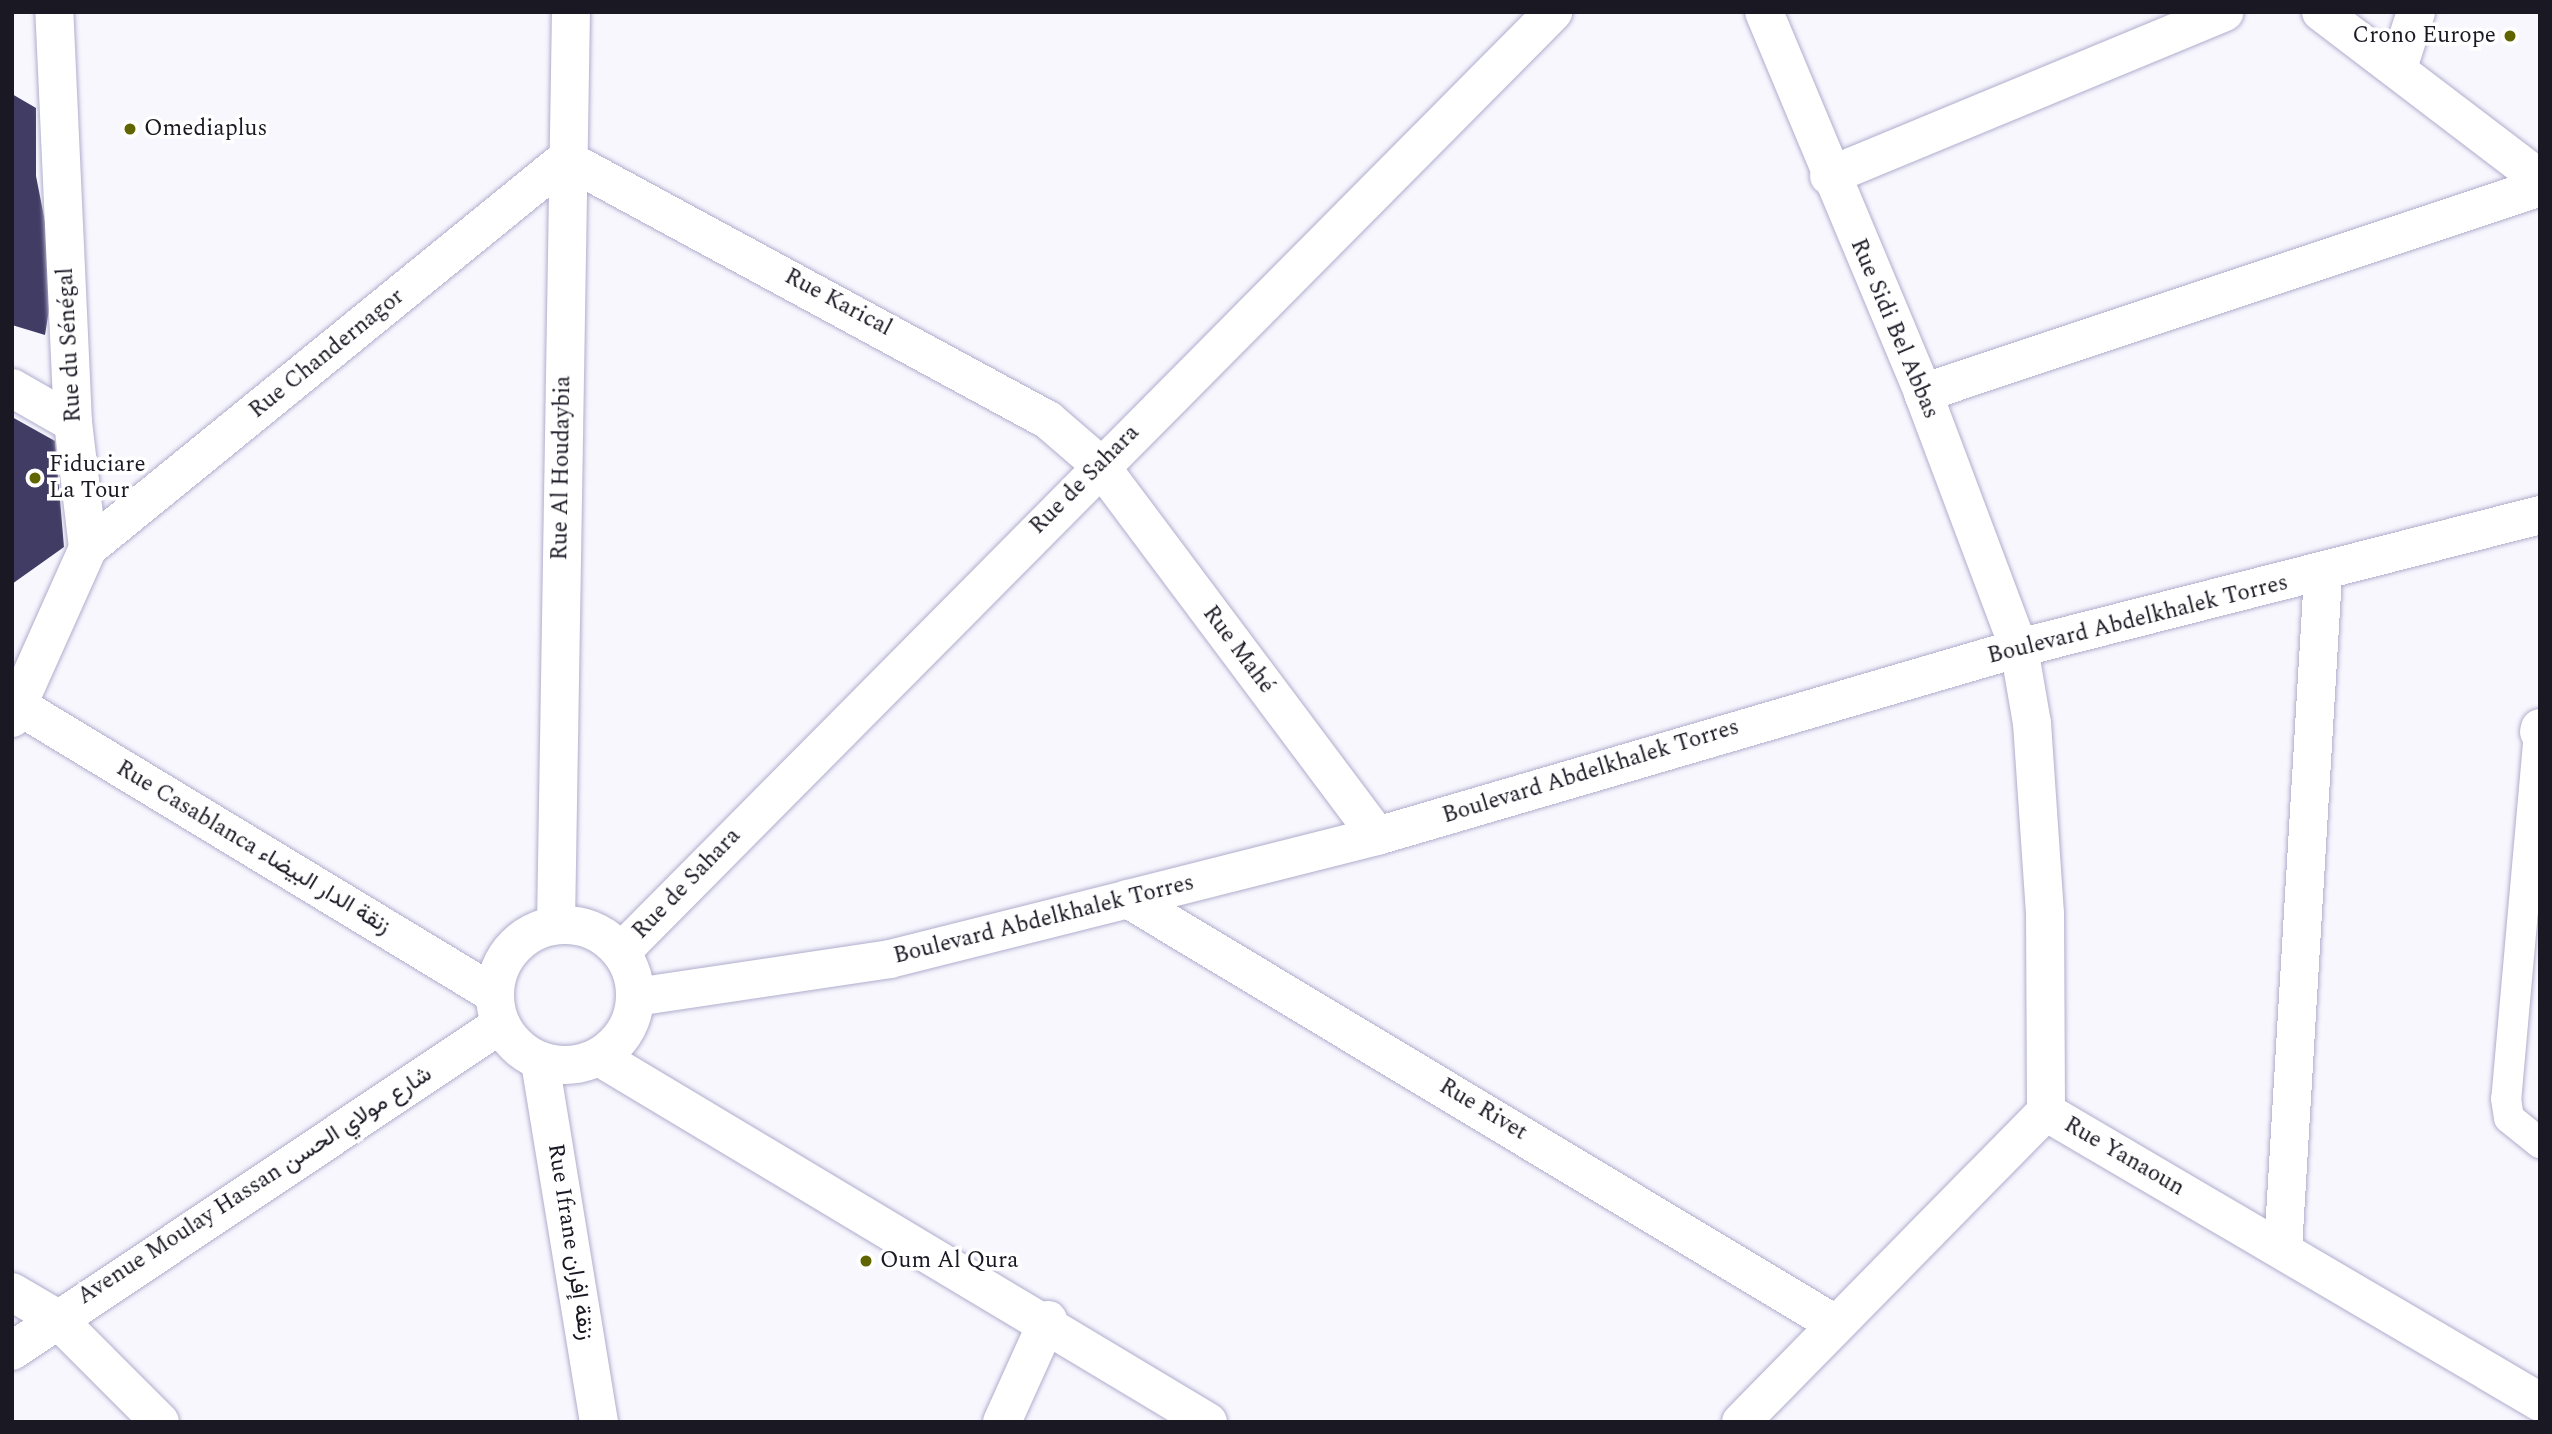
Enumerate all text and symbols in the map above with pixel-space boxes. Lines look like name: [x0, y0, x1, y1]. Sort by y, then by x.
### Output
place label: Crono Europe: [2352, 22, 2496, 50]
marker: Crono Europe: [2502, 28, 2518, 44]
place label: Omediaplus: [144, 115, 267, 143]
marker: Omediaplus: [122, 121, 138, 137]
street label: Rue Sidi Bel Abbas: [1844, 235, 1944, 423]
street label: Rue Karical: [780, 263, 896, 343]
street label: Rue du Sénégal: [52, 267, 88, 423]
street label: Rue Chandernagor: [244, 283, 410, 425]
street label: Rue Al Houdaybia: [547, 375, 577, 561]
street label: Rue de Sahara: [1024, 419, 1146, 541]
place label: Fiduciare La Tour: [49, 451, 146, 505]
marker: Fiduciare La Tour: [27, 470, 43, 486]
street label: Boulevard Abdelkhalek Torres: [1985, 569, 2291, 671]
street label: Rue Mahé: [1196, 601, 1280, 699]
street label: Boulevard Abdelkhalek Torres: [1439, 714, 1743, 830]
street label: Rue Casablanca زنقة الدار البيضاء: [111, 755, 395, 941]
street label: Rue de Sahara: [627, 823, 747, 945]
street label: Boulevard Abdelkhalek Torres: [891, 869, 1197, 971]
street label: Avenue Moulay Hassan شارع مولاي الحسن: [73, 1061, 437, 1311]
street label: Rue Rivet: [1434, 1073, 1532, 1147]
street label: Rue Yanaoun: [2059, 1111, 2189, 1203]
street label: Rue Ifrane زنقة إفران: [541, 1142, 599, 1342]
place label: Oum Al Qura: [880, 1247, 1019, 1275]
marker: Oum Al Qura: [858, 1253, 874, 1269]

